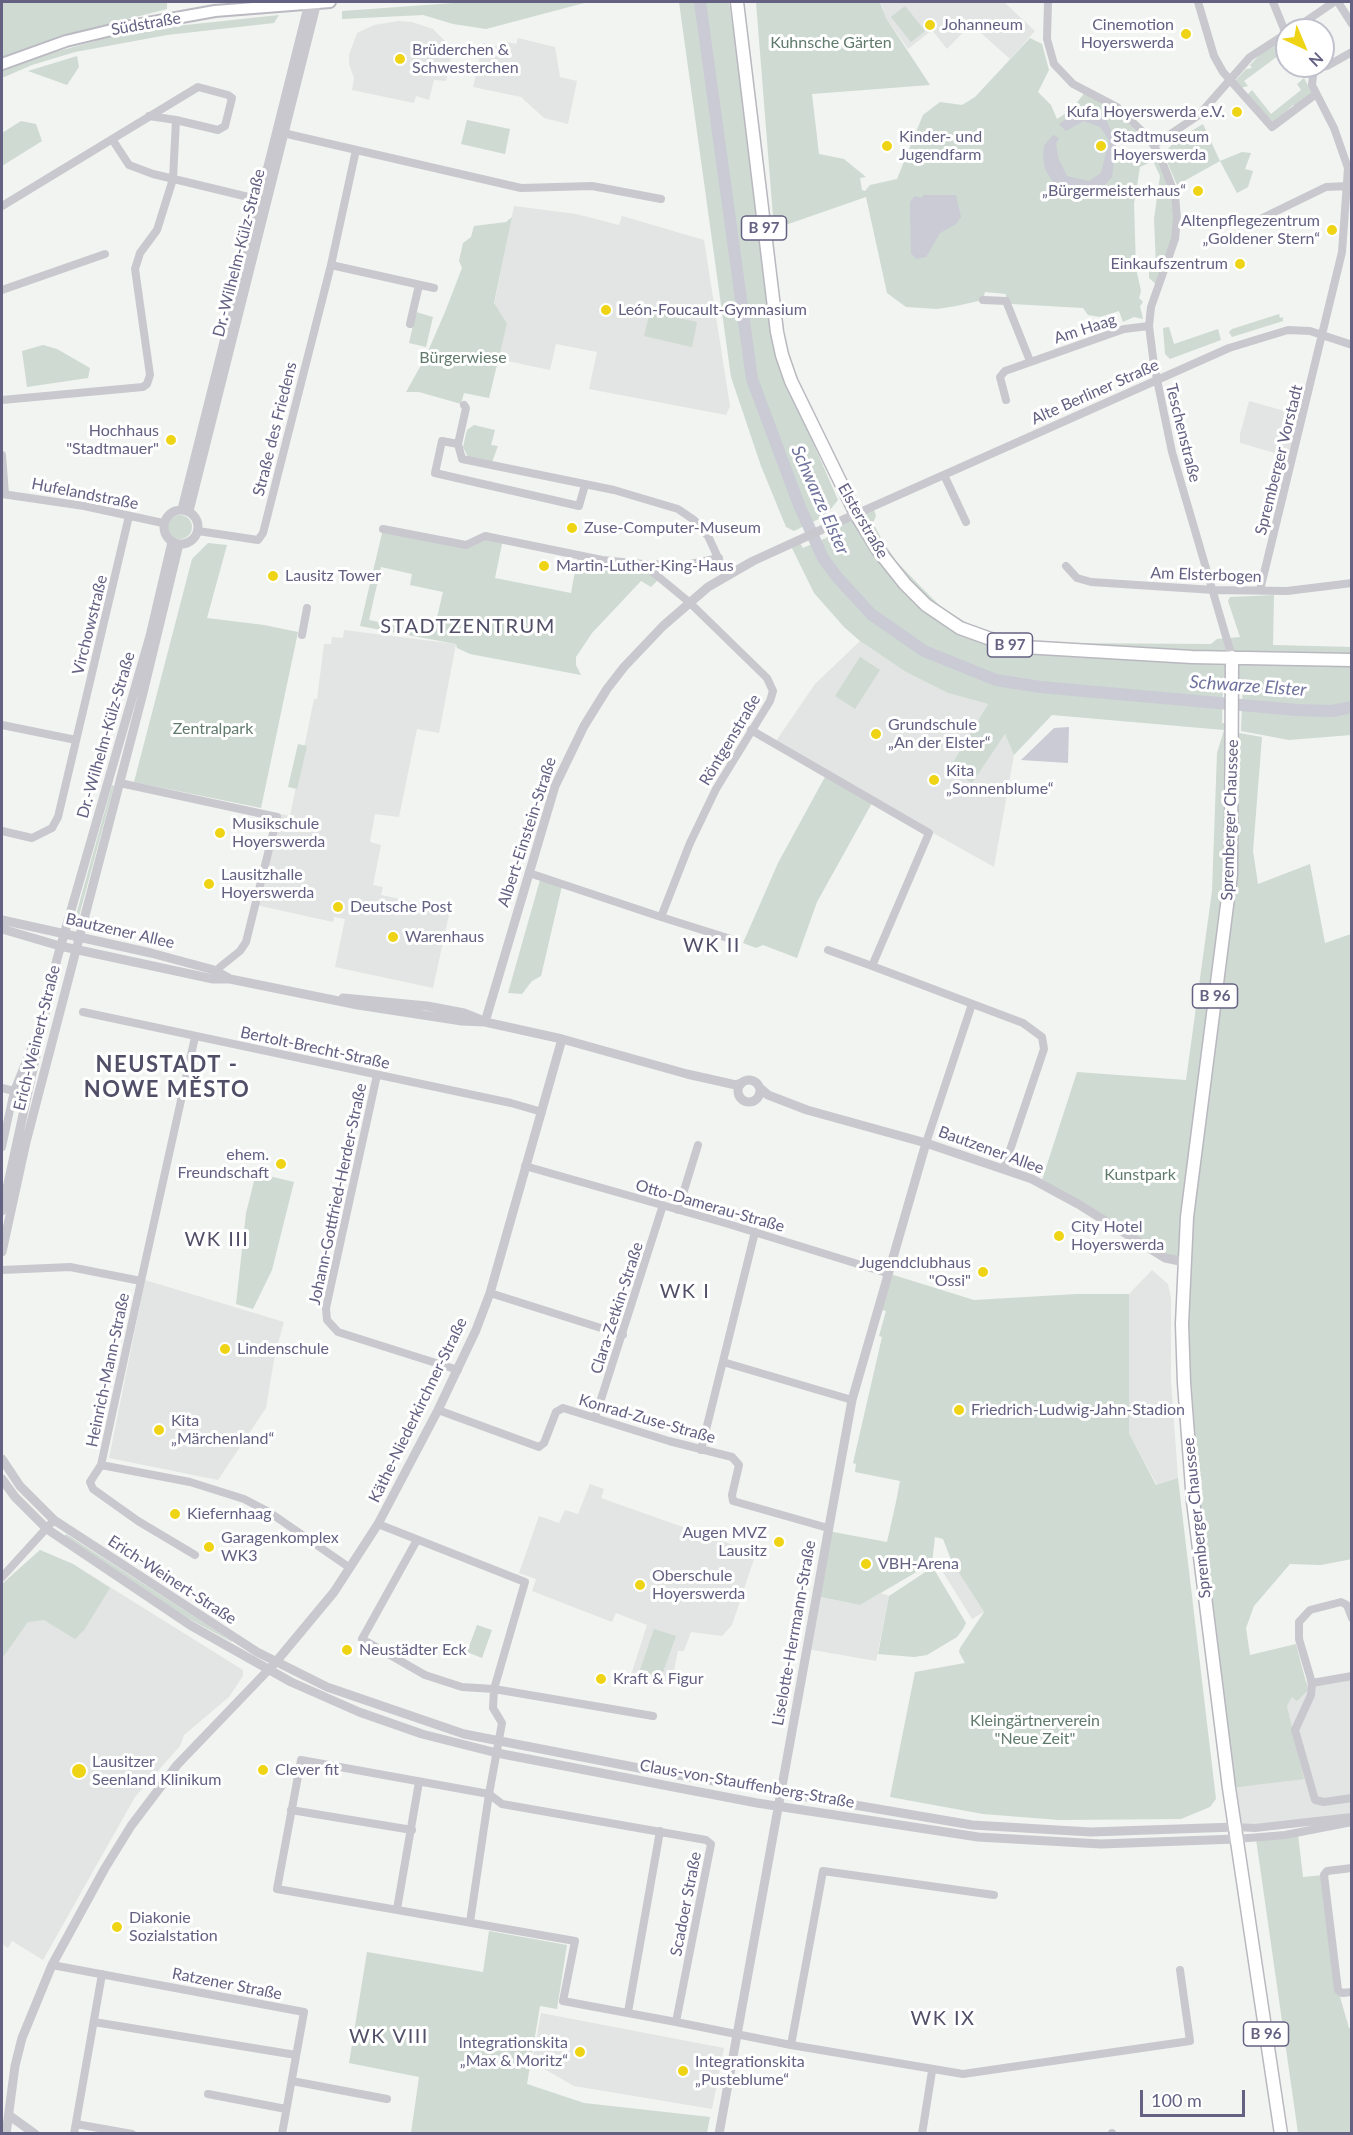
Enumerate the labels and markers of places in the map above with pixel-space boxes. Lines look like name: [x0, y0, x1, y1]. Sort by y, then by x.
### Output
place label: Johanneum: [942, 15, 1023, 35]
place label: Cinemotion Hoyerswerda: [1081, 15, 1174, 53]
marker: Johanneum: [923, 18, 937, 32]
marker: Cinemotion Hoyerswerda: [1179, 27, 1193, 41]
place label: Brüderchen & Schwesterchen: [412, 40, 519, 78]
marker: Brüderchen & Schwesterchen: [393, 52, 407, 66]
place label: Kufa Hoyerswerda e.V.: [1066, 102, 1225, 122]
marker: Kufa Hoyerswerda e.V.: [1230, 105, 1244, 119]
place label: Kinder- und Jugendfarm: [899, 127, 982, 165]
place label: Stadtmuseum Hoyerswerda: [1113, 127, 1209, 165]
marker: Kinder- und Jugendfarm: [880, 139, 894, 153]
marker: Stadtmuseum Hoyerswerda: [1094, 139, 1108, 153]
place label: „Bürgermeisterhaus“: [1042, 181, 1186, 201]
marker: „Bürgermeisterhaus“: [1191, 184, 1205, 198]
place label: Altenpflegezentrum „Goldener Stern“: [1181, 211, 1320, 249]
marker: Altenpflegezentrum „Goldener Stern“: [1325, 223, 1339, 237]
place label: Einkaufszentrum: [1111, 254, 1228, 274]
marker: Einkaufszentrum: [1233, 257, 1247, 271]
place label: León-Foucault-Gymnasium: [618, 300, 807, 320]
marker: León-Foucault-Gymnasium: [599, 303, 613, 317]
place label: Hochhaus "Stadtmauer": [66, 421, 159, 459]
marker: Hochhaus "Stadtmauer": [164, 433, 178, 447]
place label: Zuse-Computer-Museum: [584, 518, 761, 538]
marker: Zuse-Computer-Museum: [565, 521, 579, 535]
place label: Martin-Luther-King-Haus: [556, 556, 734, 576]
marker: Martin-Luther-King-Haus: [537, 559, 551, 573]
place label: Lausitz Tower: [285, 566, 381, 586]
marker: Lausitz Tower: [266, 569, 280, 583]
place label: Grundschule „An der Elster“: [888, 715, 991, 753]
marker: Grundschule „An der Elster“: [869, 727, 883, 741]
place label: Kita „Sonnenblume“: [946, 761, 1054, 799]
marker: Kita „Sonnenblume“: [927, 773, 941, 787]
place label: Musikschule Hoyerswerda: [232, 814, 325, 852]
marker: Musikschule Hoyerswerda: [213, 826, 227, 840]
place label: Lausitzhalle Hoyerswerda: [221, 865, 314, 903]
marker: Lausitzhalle Hoyerswerda: [202, 877, 216, 891]
place label: Deutsche Post: [350, 897, 452, 917]
marker: Deutsche Post: [331, 900, 345, 914]
place label: Warenhaus: [405, 927, 484, 947]
marker: Warenhaus: [386, 930, 400, 944]
place label: ehem. Freundschaft: [178, 1145, 269, 1183]
marker: ehem. Freundschaft: [274, 1157, 288, 1171]
place label: City Hotel Hoyerswerda: [1071, 1217, 1164, 1255]
marker: City Hotel Hoyerswerda: [1052, 1229, 1066, 1243]
place label: Jugendclubhaus "Ossi": [859, 1253, 971, 1291]
marker: Jugendclubhaus "Ossi": [976, 1265, 990, 1279]
place label: Lindenschule: [237, 1339, 329, 1359]
marker: Lindenschule: [218, 1342, 232, 1356]
place label: Friedrich-Ludwig-Jahn-Stadion: [971, 1400, 1185, 1420]
marker: Friedrich-Ludwig-Jahn-Stadion: [952, 1403, 966, 1417]
place label: Kita „Märchenland“: [171, 1411, 274, 1449]
marker: Kita „Märchenland“: [152, 1423, 166, 1437]
place label: Kiefernhaag: [187, 1504, 272, 1524]
marker: Kiefernhaag: [168, 1507, 182, 1521]
place label: Augen MVZ Lausitz: [682, 1523, 767, 1561]
place label: Garagenkomplex WK3: [221, 1528, 339, 1566]
marker: Augen MVZ Lausitz: [772, 1535, 786, 1549]
marker: Garagenkomplex WK3: [202, 1540, 216, 1554]
place label: VBH-Arena: [878, 1554, 959, 1574]
marker: VBH-Arena: [859, 1557, 873, 1571]
place label: Oberschule Hoyerswerda: [652, 1566, 745, 1604]
marker: Oberschule Hoyerswerda: [633, 1578, 647, 1592]
place label: Neustädter Eck: [359, 1640, 467, 1660]
marker: Neustädter Eck: [340, 1643, 354, 1657]
place label: Kraft & Figur: [613, 1669, 704, 1689]
marker: Kraft & Figur: [594, 1672, 608, 1686]
place label: Lausitzer Seenland Klinikum: [92, 1752, 221, 1790]
place label: Clever fit: [275, 1760, 339, 1780]
marker: Lausitzer Seenland Klinikum: [70, 1762, 88, 1780]
marker: Clever fit: [256, 1763, 270, 1777]
place label: Diakonie Sozialstation: [129, 1908, 218, 1946]
marker: Diakonie Sozialstation: [110, 1920, 124, 1934]
place label: Integrationskita „Max & Moritz“: [458, 2033, 568, 2071]
marker: Integrationskita „Max & Moritz“: [573, 2045, 587, 2059]
place label: Integrationskita „Pusteblume“: [695, 2052, 805, 2090]
marker: Integrationskita „Pusteblume“: [676, 2064, 690, 2078]

